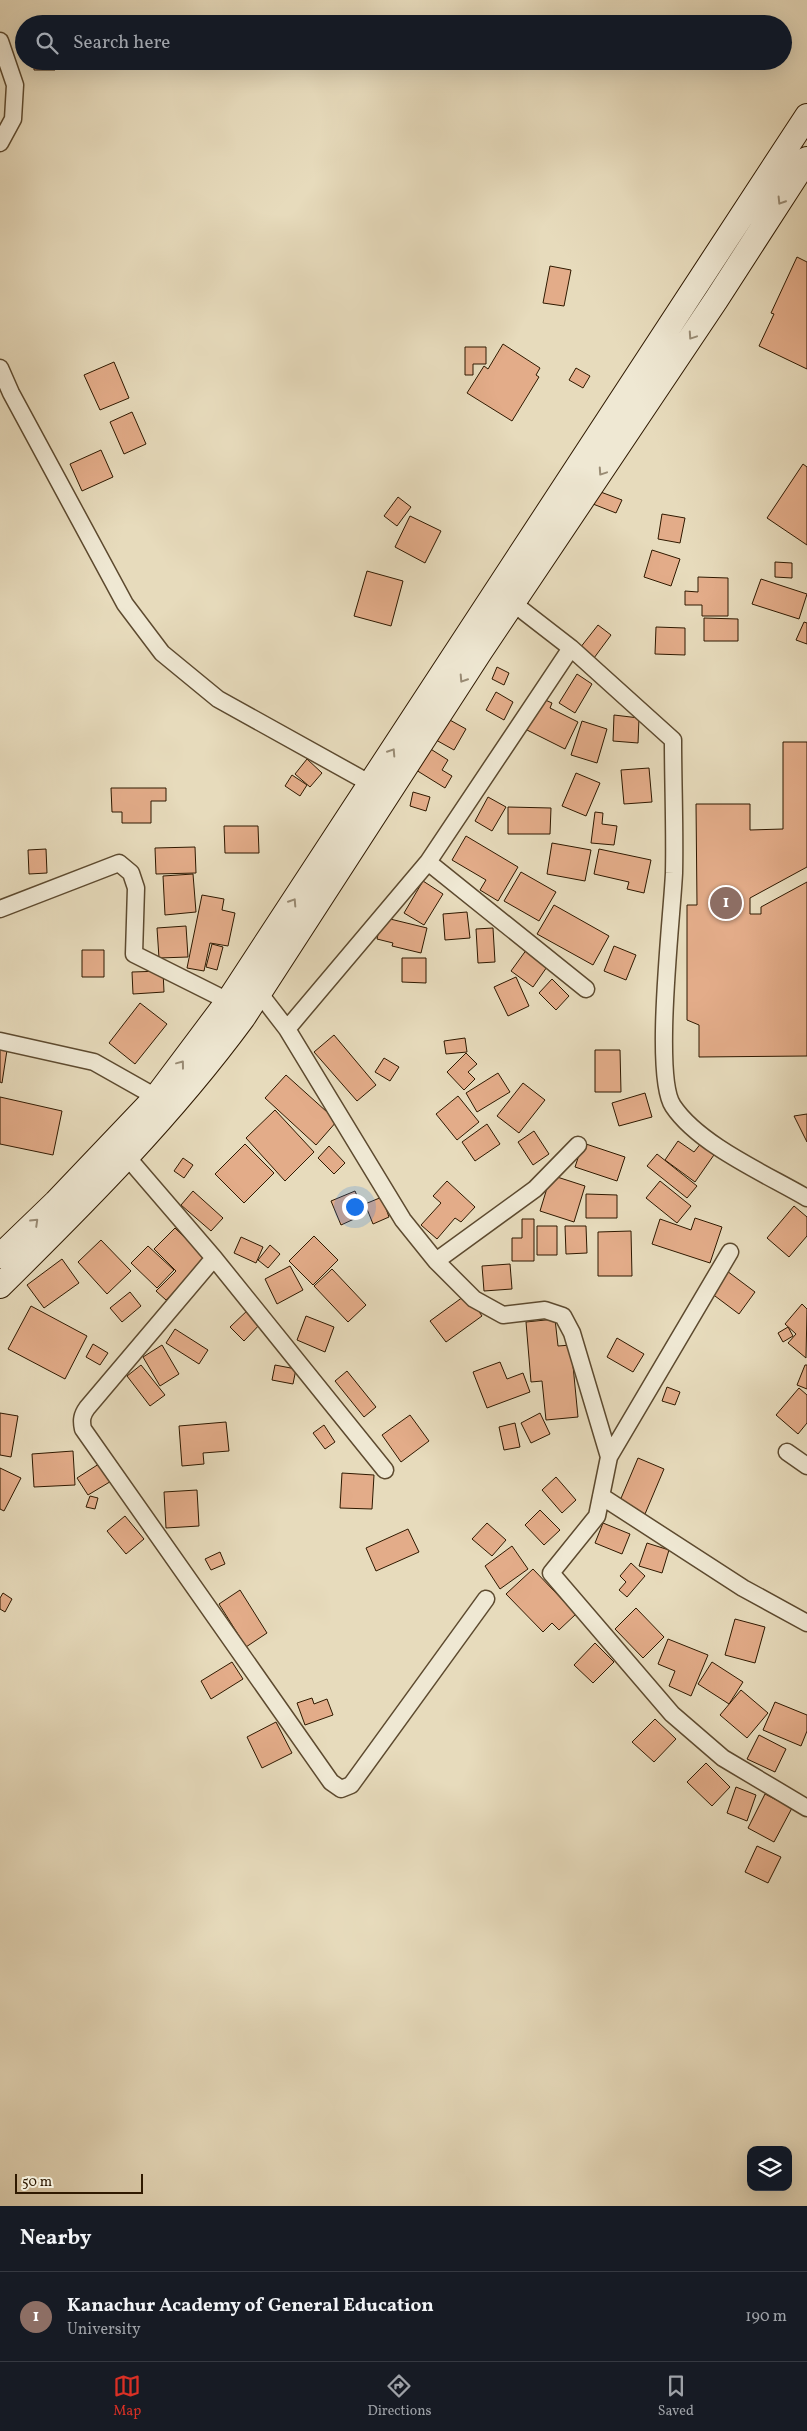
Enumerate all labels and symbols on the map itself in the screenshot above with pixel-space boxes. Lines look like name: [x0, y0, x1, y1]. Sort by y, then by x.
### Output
one-way arrow: [778, 195, 788, 204]
one-way arrow: [689, 331, 698, 340]
one-way arrow: [598, 466, 608, 475]
one-way arrow: [460, 674, 469, 683]
one-way arrow: [386, 748, 395, 758]
pin: 1: [710, 884, 742, 922]
one-way arrow: [287, 899, 296, 908]
one-way arrow: [175, 1061, 183, 1070]
your location: [342, 1194, 368, 1220]
one-way arrow: [29, 1219, 38, 1228]
scale bar: [15, 2171, 142, 2194]

